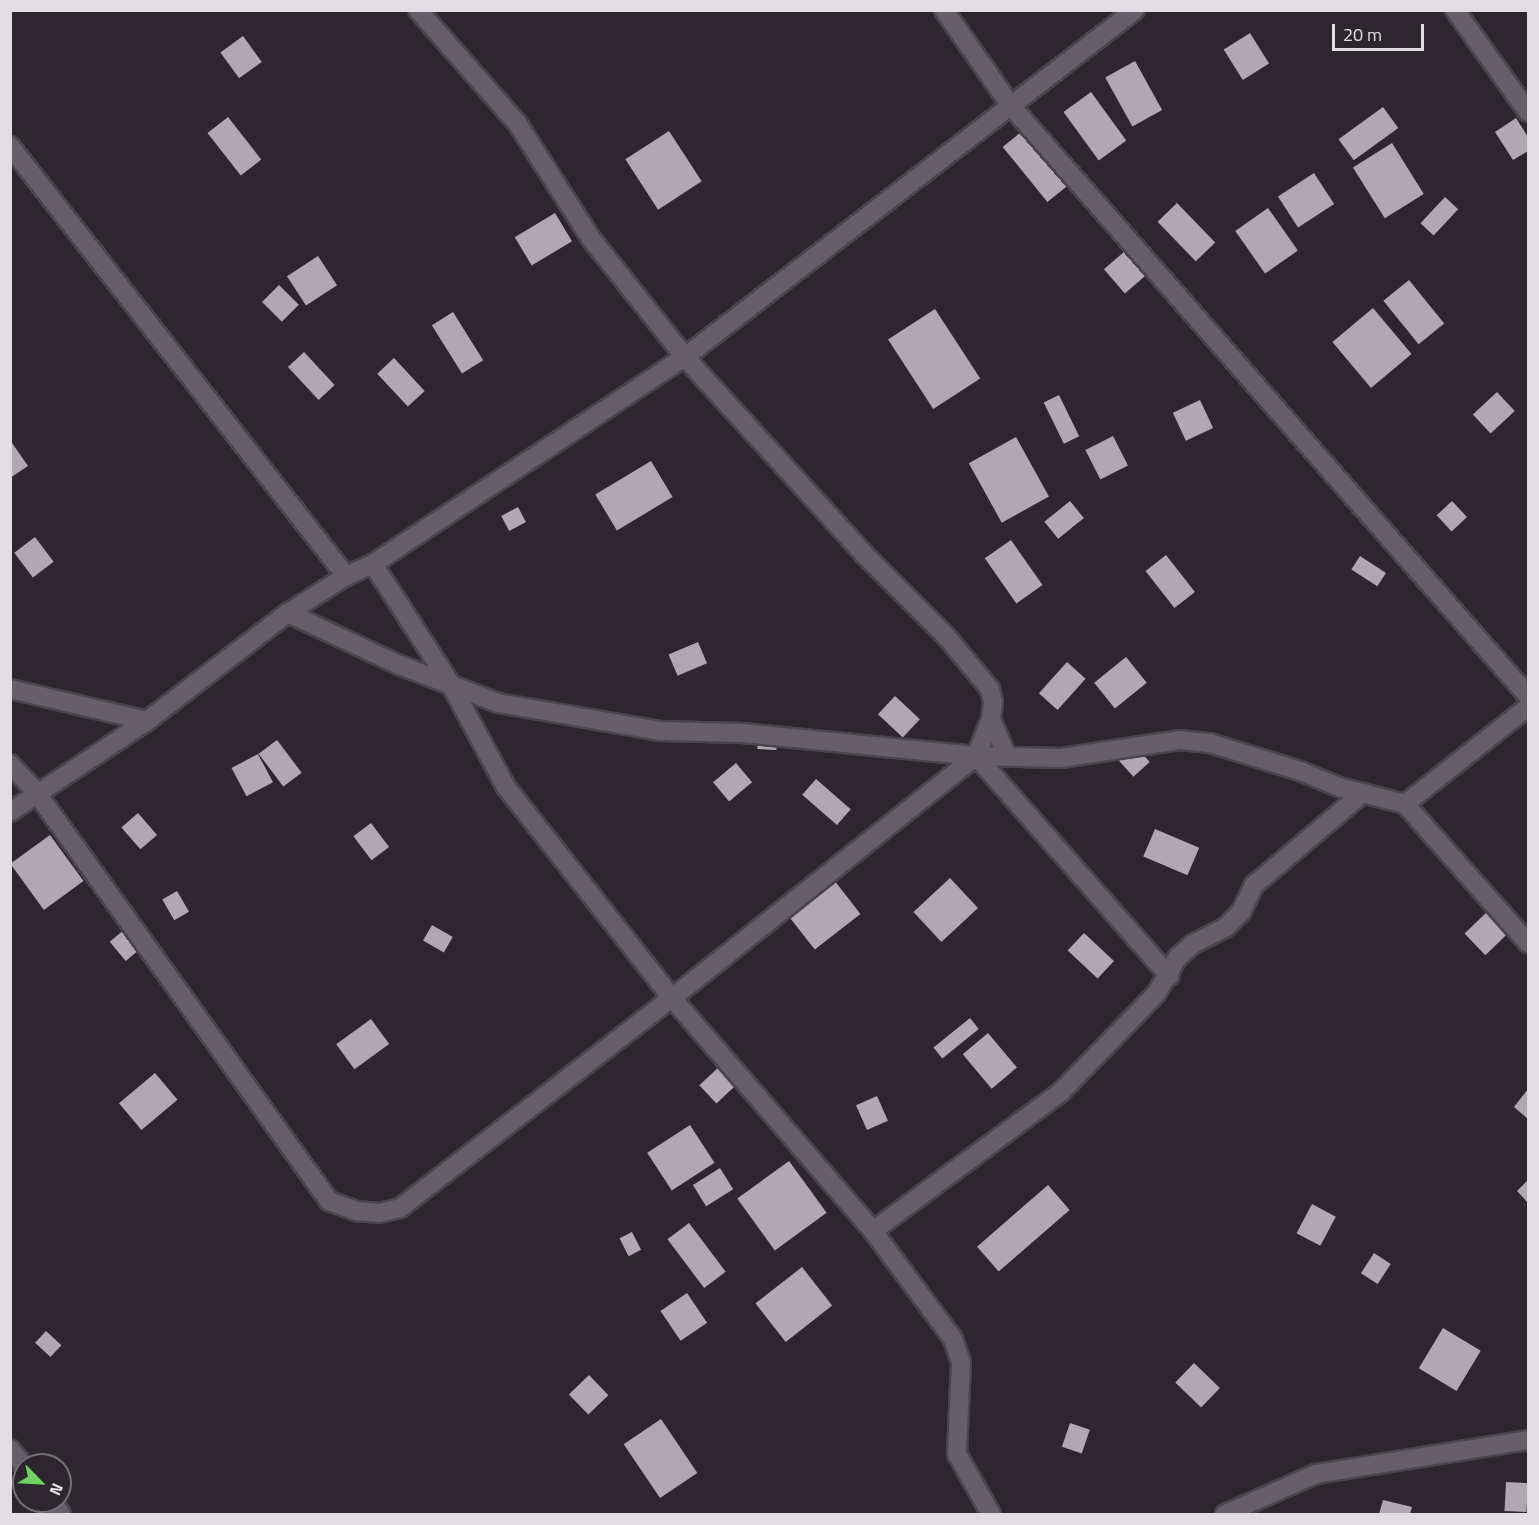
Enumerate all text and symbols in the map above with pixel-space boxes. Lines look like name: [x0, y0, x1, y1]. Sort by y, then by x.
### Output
scale bar: [1335, 12, 1426, 50]
text: 20 m: [1343, 21, 1382, 48]
north arrow: [12, 1453, 72, 1513]
text: N: [43, 1480, 70, 1499]

